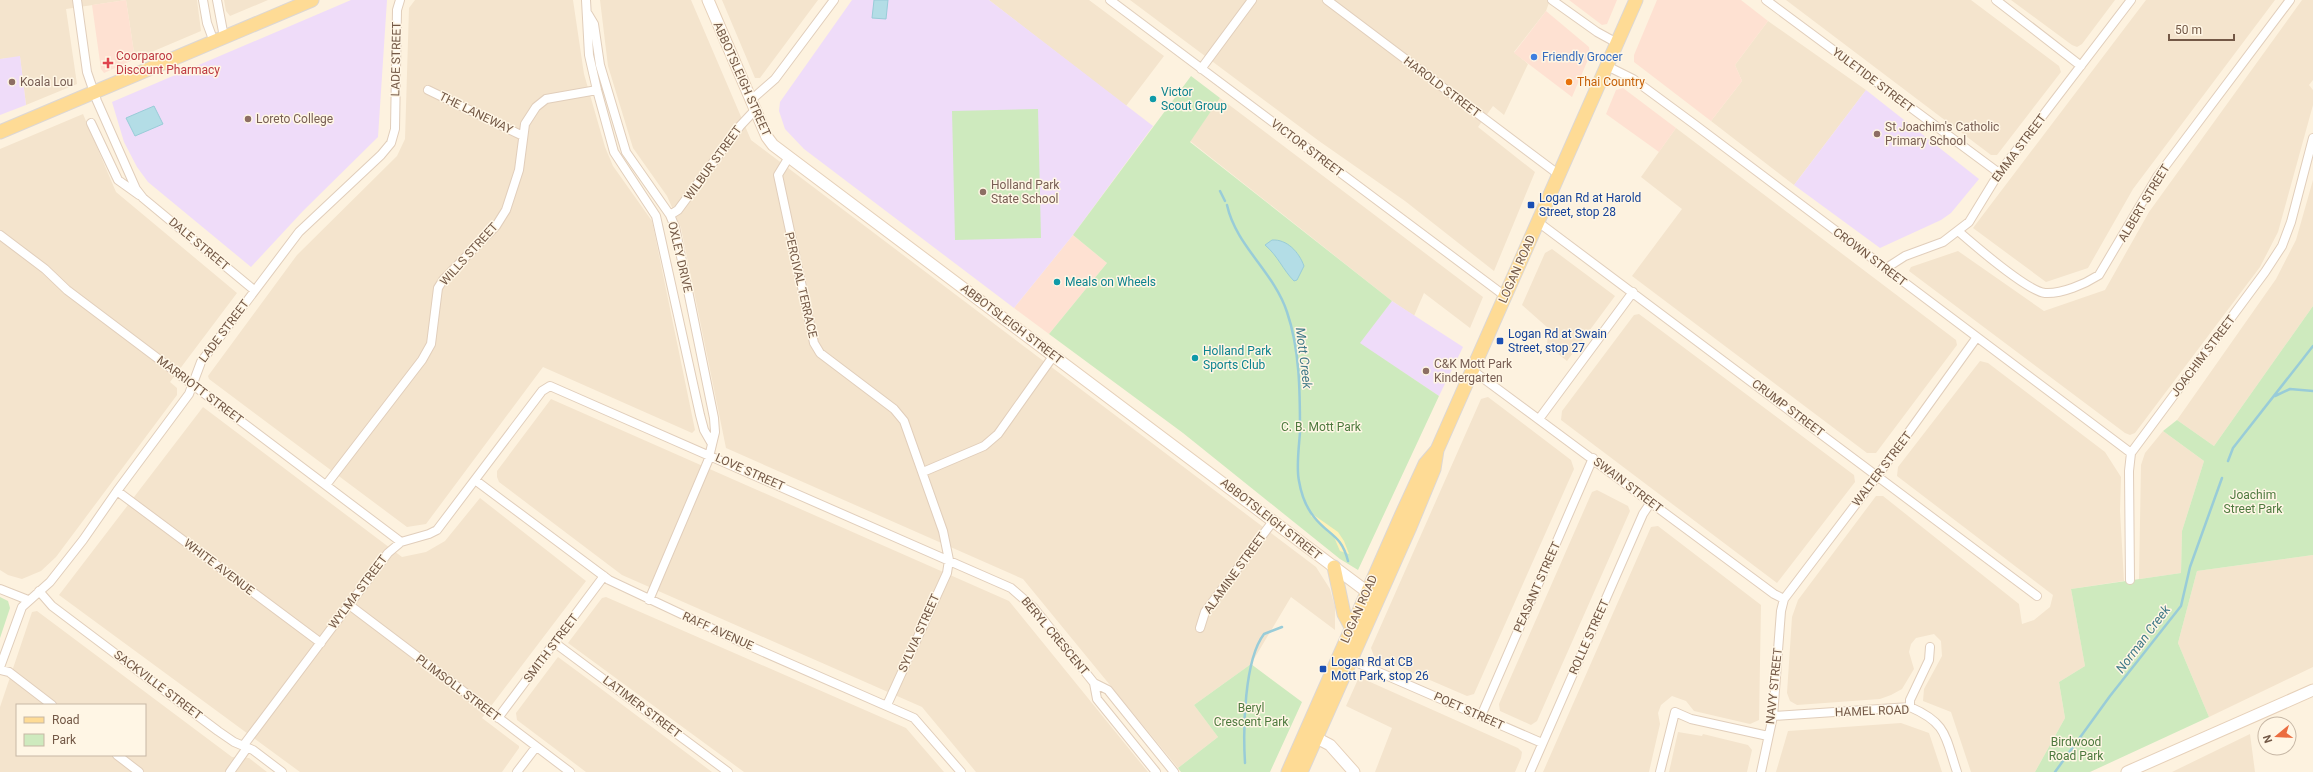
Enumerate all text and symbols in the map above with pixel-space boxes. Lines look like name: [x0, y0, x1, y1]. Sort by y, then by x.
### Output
scale bar: [2169, 16, 2234, 42]
street label: ABBOTSLEIGH STREET: [710, 20, 774, 138]
street label: LADE STREET: [388, 22, 404, 96]
text: 50 m: [2175, 23, 2202, 37]
street label: YULETIDE STREET: [1829, 45, 1917, 115]
place label: Coorparoo Discount Pharmacy: [116, 49, 220, 77]
place label: Friendly Grocer: [1542, 50, 1622, 64]
marker: Friendly Grocer: [1529, 52, 1539, 62]
street label: HAROLD STREET: [1401, 54, 1483, 120]
marker: Coorparoo Discount Pharmacy: [103, 58, 113, 68]
place label: Koala Lou: [20, 75, 73, 89]
place label: Thai Country: [1577, 75, 1645, 89]
marker: Koala Lou: [7, 77, 17, 87]
marker: Thai Country: [1564, 77, 1574, 87]
place label: Victor Scout Group: [1161, 85, 1227, 113]
street label: THE LANEWAY: [437, 89, 516, 137]
marker: Victor Scout Group: [1148, 94, 1158, 104]
street label: EMMA STREET: [1989, 111, 2049, 185]
place label: Loreto College: [256, 112, 333, 126]
marker: Loreto College: [243, 114, 253, 124]
street label: VICTOR STREET: [1268, 116, 1346, 180]
place label: St Joachim's Catholic Primary School: [1885, 120, 1999, 148]
street label: WILBUR STREET: [681, 123, 745, 203]
marker: St Joachim's Catholic Primary School: [1872, 129, 1882, 139]
street label: ALBERT STREET: [2115, 162, 2173, 244]
place label: Holland Park State School: [991, 178, 1060, 206]
marker: Holland Park State School: [978, 187, 988, 197]
place label: Logan Rd at Harold Street, stop 28: [1539, 191, 1641, 219]
marker: Logan Rd at Harold Street, stop 28: [1526, 200, 1536, 210]
street label: DALE STREET: [166, 215, 232, 273]
street label: WILLS STREET: [437, 220, 501, 288]
street label: OXLEY DRIVE: [665, 220, 695, 294]
street label: CROWN STREET: [1831, 225, 1909, 289]
street label: PERCIVAL TERRACE: [782, 231, 820, 339]
street label: LOGAN ROAD: [1496, 233, 1538, 305]
place label: Meals on Wheels: [1065, 275, 1156, 289]
marker: Meals on Wheels: [1052, 277, 1062, 287]
street label: ABBOTSLEIGH STREET: [958, 281, 1066, 367]
street label: LADE STREET: [196, 297, 252, 365]
street label: JOACHIM STREET: [2168, 313, 2238, 399]
water label: Mott Creek: [1293, 326, 1315, 390]
place label: Logan Rd at Swain Street, stop 27: [1508, 327, 1607, 355]
marker: Logan Rd at Swain Street, stop 27: [1495, 336, 1505, 346]
place label: Holland Park Sports Club: [1203, 344, 1272, 372]
street label: MARRIOTT STREET: [154, 353, 246, 427]
marker: Holland Park Sports Club: [1190, 353, 1200, 363]
place label: C&K Mott Park Kindergarten: [1434, 357, 1513, 385]
marker: C&K Mott Park Kindergarten: [1421, 366, 1431, 376]
street label: CRUMP STREET: [1749, 376, 1827, 440]
park label: C. B. Mott Park: [1281, 420, 1362, 434]
street label: WALTER STREET: [1849, 429, 1915, 509]
street label: LOVE STREET: [713, 451, 787, 493]
street label: SWAIN STREET: [1591, 455, 1665, 515]
street label: ABBOTSLEIGH STREET: [1218, 475, 1324, 563]
park label: Joachim Street Park: [2224, 488, 2283, 516]
street label: ALAMINE STREET: [1201, 530, 1269, 616]
street label: WHITE AVENUE: [181, 536, 257, 598]
street label: PEASANT STREET: [1511, 539, 1563, 635]
street label: WYLMA STREET: [326, 553, 390, 631]
street label: LOGAN ROAD: [1338, 573, 1380, 645]
street label: SYLVIA STREET: [895, 592, 943, 674]
street label: BERYL CRESCENT: [1018, 594, 1092, 678]
street label: ROLLE STREET: [1566, 597, 1612, 677]
water label: Norman Creek: [2113, 602, 2174, 676]
street label: RAFF AVENUE: [680, 609, 756, 653]
street label: SMITH STREET: [521, 611, 581, 685]
street label: SACKVILLE STREET: [111, 647, 205, 723]
street label: NAVY STREET: [1763, 647, 1785, 725]
street label: PLIMSOLL STREET: [413, 652, 503, 724]
place label: Logan Rd at CB Mott Park, stop 26: [1331, 655, 1429, 683]
marker: Logan Rd at CB Mott Park, stop 26: [1318, 664, 1328, 674]
street label: LATIMER STREET: [600, 673, 684, 741]
street label: POET STREET: [1432, 689, 1506, 733]
park label: Beryl Crescent Park: [1214, 701, 1289, 729]
street label: HAMEL ROAD: [1835, 703, 1910, 719]
legend: [16, 704, 146, 756]
text: Road: [52, 713, 80, 727]
north arrow: [2257, 716, 2297, 756]
text: Park: [52, 733, 77, 747]
text: N: [2261, 733, 2275, 745]
park label: Birdwood Road Park: [2049, 735, 2104, 763]

